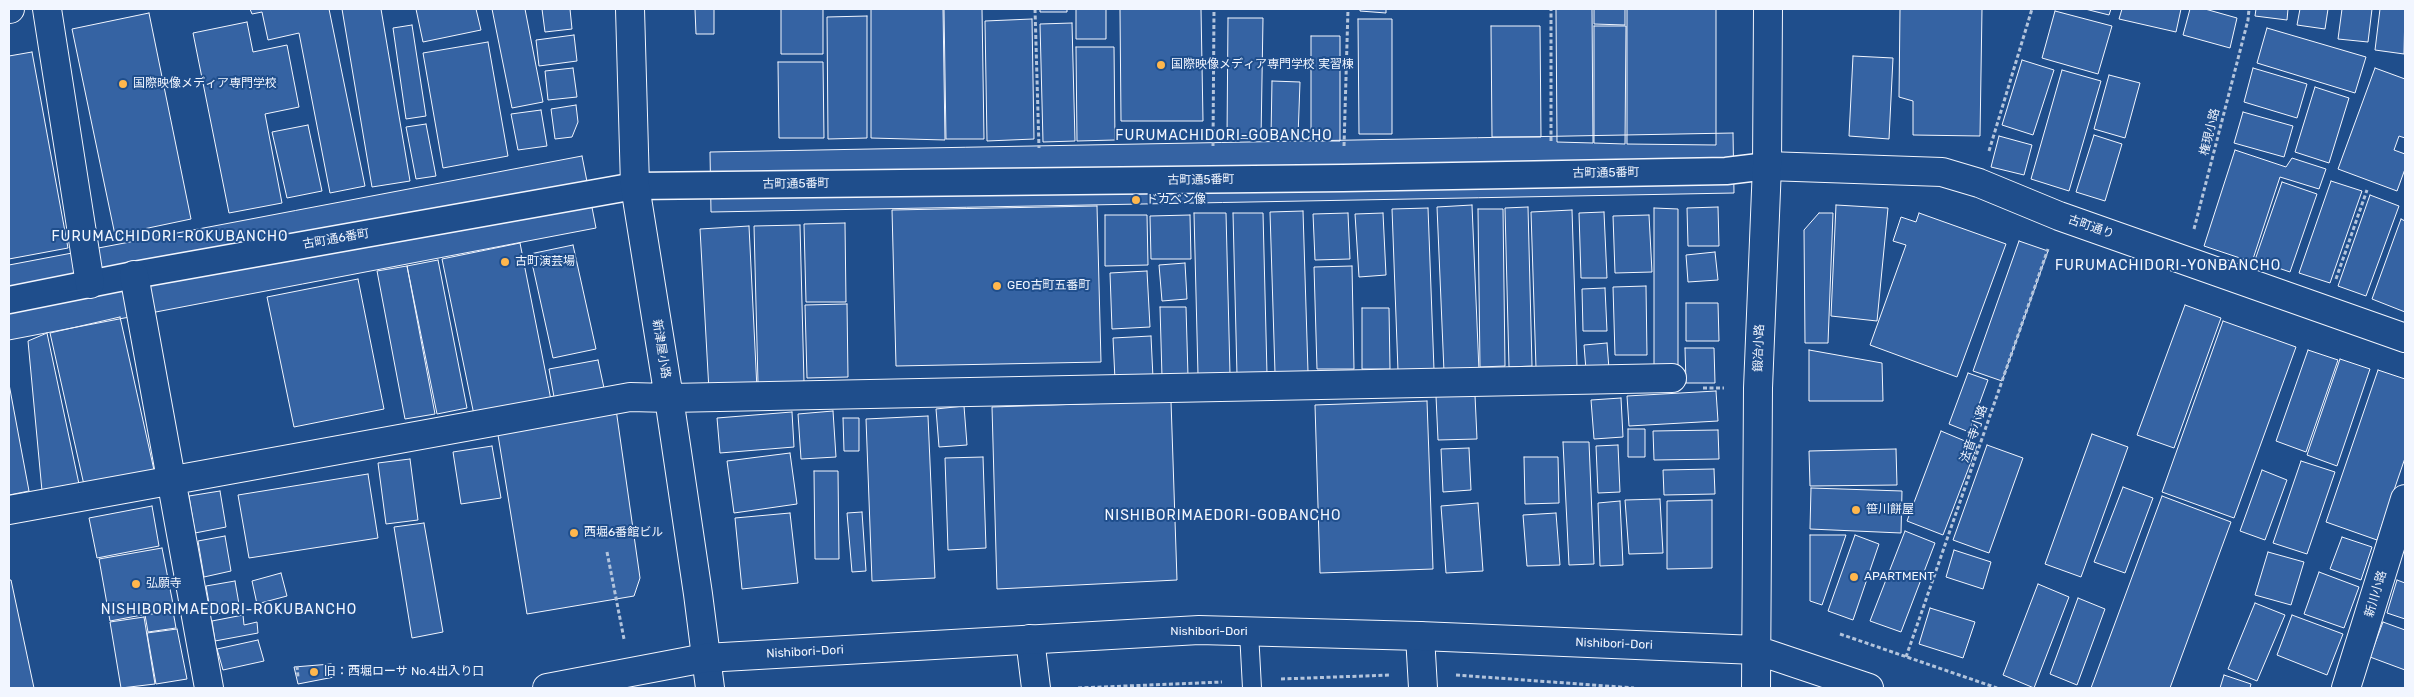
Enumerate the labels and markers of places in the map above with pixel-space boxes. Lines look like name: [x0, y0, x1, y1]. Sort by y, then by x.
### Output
place label: 国際映像メディア専門学校 実習棟: [1171, 58, 1354, 72]
marker: 国際映像メディア専門学校 実習棟: [1155, 59, 1167, 71]
place label: 国際映像メディア専門学校: [133, 77, 277, 91]
marker: 国際映像メディア専門学校: [117, 78, 129, 90]
place label: ドカベン像: [1146, 193, 1206, 207]
marker: ドカベン像: [1130, 194, 1142, 206]
place label: 古町演芸場: [515, 255, 575, 269]
marker: 古町演芸場: [499, 256, 511, 268]
place label: GEO古町五番町: [1007, 279, 1090, 293]
marker: GEO古町五番町: [991, 280, 1003, 292]
place label: 笹川餅屋: [1866, 503, 1914, 517]
marker: 笹川餅屋: [1850, 504, 1862, 516]
place label: 西堀6番館ビル: [584, 526, 663, 540]
marker: 西堀6番館ビル: [568, 527, 580, 539]
place label: APARTMENT: [1864, 570, 1934, 584]
marker: APARTMENT: [1848, 571, 1860, 583]
place label: 弘願寺: [146, 577, 182, 591]
marker: 弘願寺: [130, 578, 142, 590]
place label: 旧：西堀ローサ No.4出入り口: [324, 665, 484, 679]
marker: 旧：西堀ローサ No.4出入り口: [308, 666, 320, 678]

